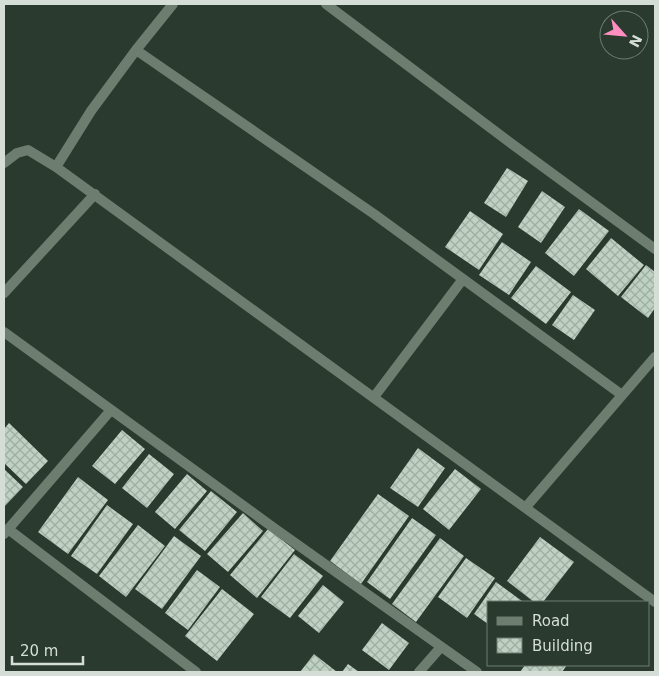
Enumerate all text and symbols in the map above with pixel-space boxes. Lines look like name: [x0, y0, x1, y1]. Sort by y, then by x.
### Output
north arrow: [599, 10, 649, 60]
text: N: [626, 32, 645, 50]
legend: [487, 601, 649, 666]
text: Road: [532, 612, 570, 630]
scale bar: [12, 634, 84, 666]
text: Building: [532, 637, 593, 655]
text: 20 m: [20, 642, 58, 660]

